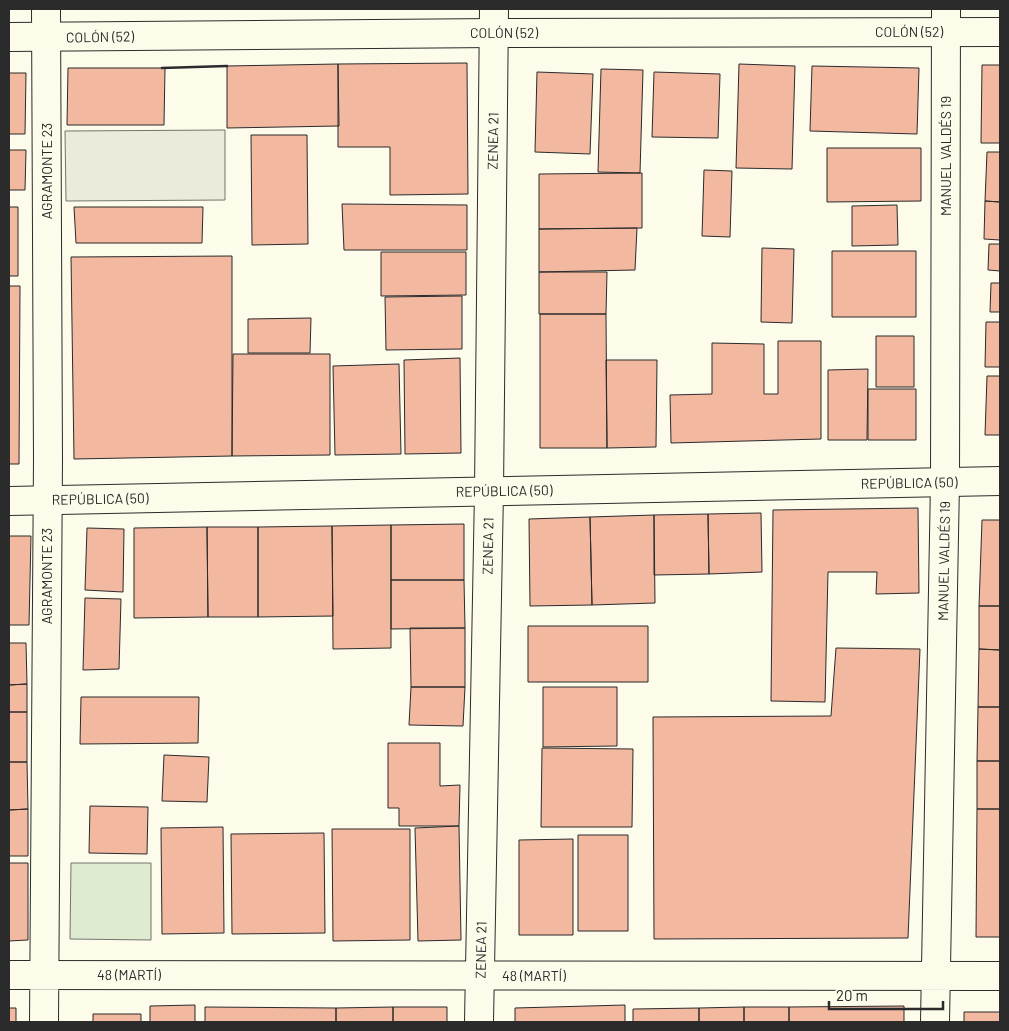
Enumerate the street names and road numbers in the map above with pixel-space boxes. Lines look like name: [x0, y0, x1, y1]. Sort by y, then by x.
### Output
street label: COLÓN (52): [875, 23, 943, 40]
street label: COLÓN (52): [470, 24, 538, 41]
street label: COLÓN (52): [66, 27, 135, 46]
street label: MANUEL VALDÉS 19: [937, 96, 954, 216]
street label: ZENEA 21: [484, 112, 501, 170]
street label: AGRAMONTE 23: [38, 123, 55, 219]
street label: REPÚBLICA (50): [860, 473, 958, 492]
street label: REPÚBLICA (50): [455, 481, 553, 500]
street label: REPÚBLICA (50): [51, 489, 149, 508]
street label: MANUEL VALDÉS 19: [934, 501, 953, 621]
street label: ZENEA 21: [479, 517, 496, 575]
street label: AGRAMONTE 23: [38, 528, 55, 624]
street label: ZENEA 21: [472, 921, 489, 979]
street label: 48 (MARTÍ): [97, 966, 161, 983]
street label: 48 (MARTÍ): [502, 967, 566, 984]

